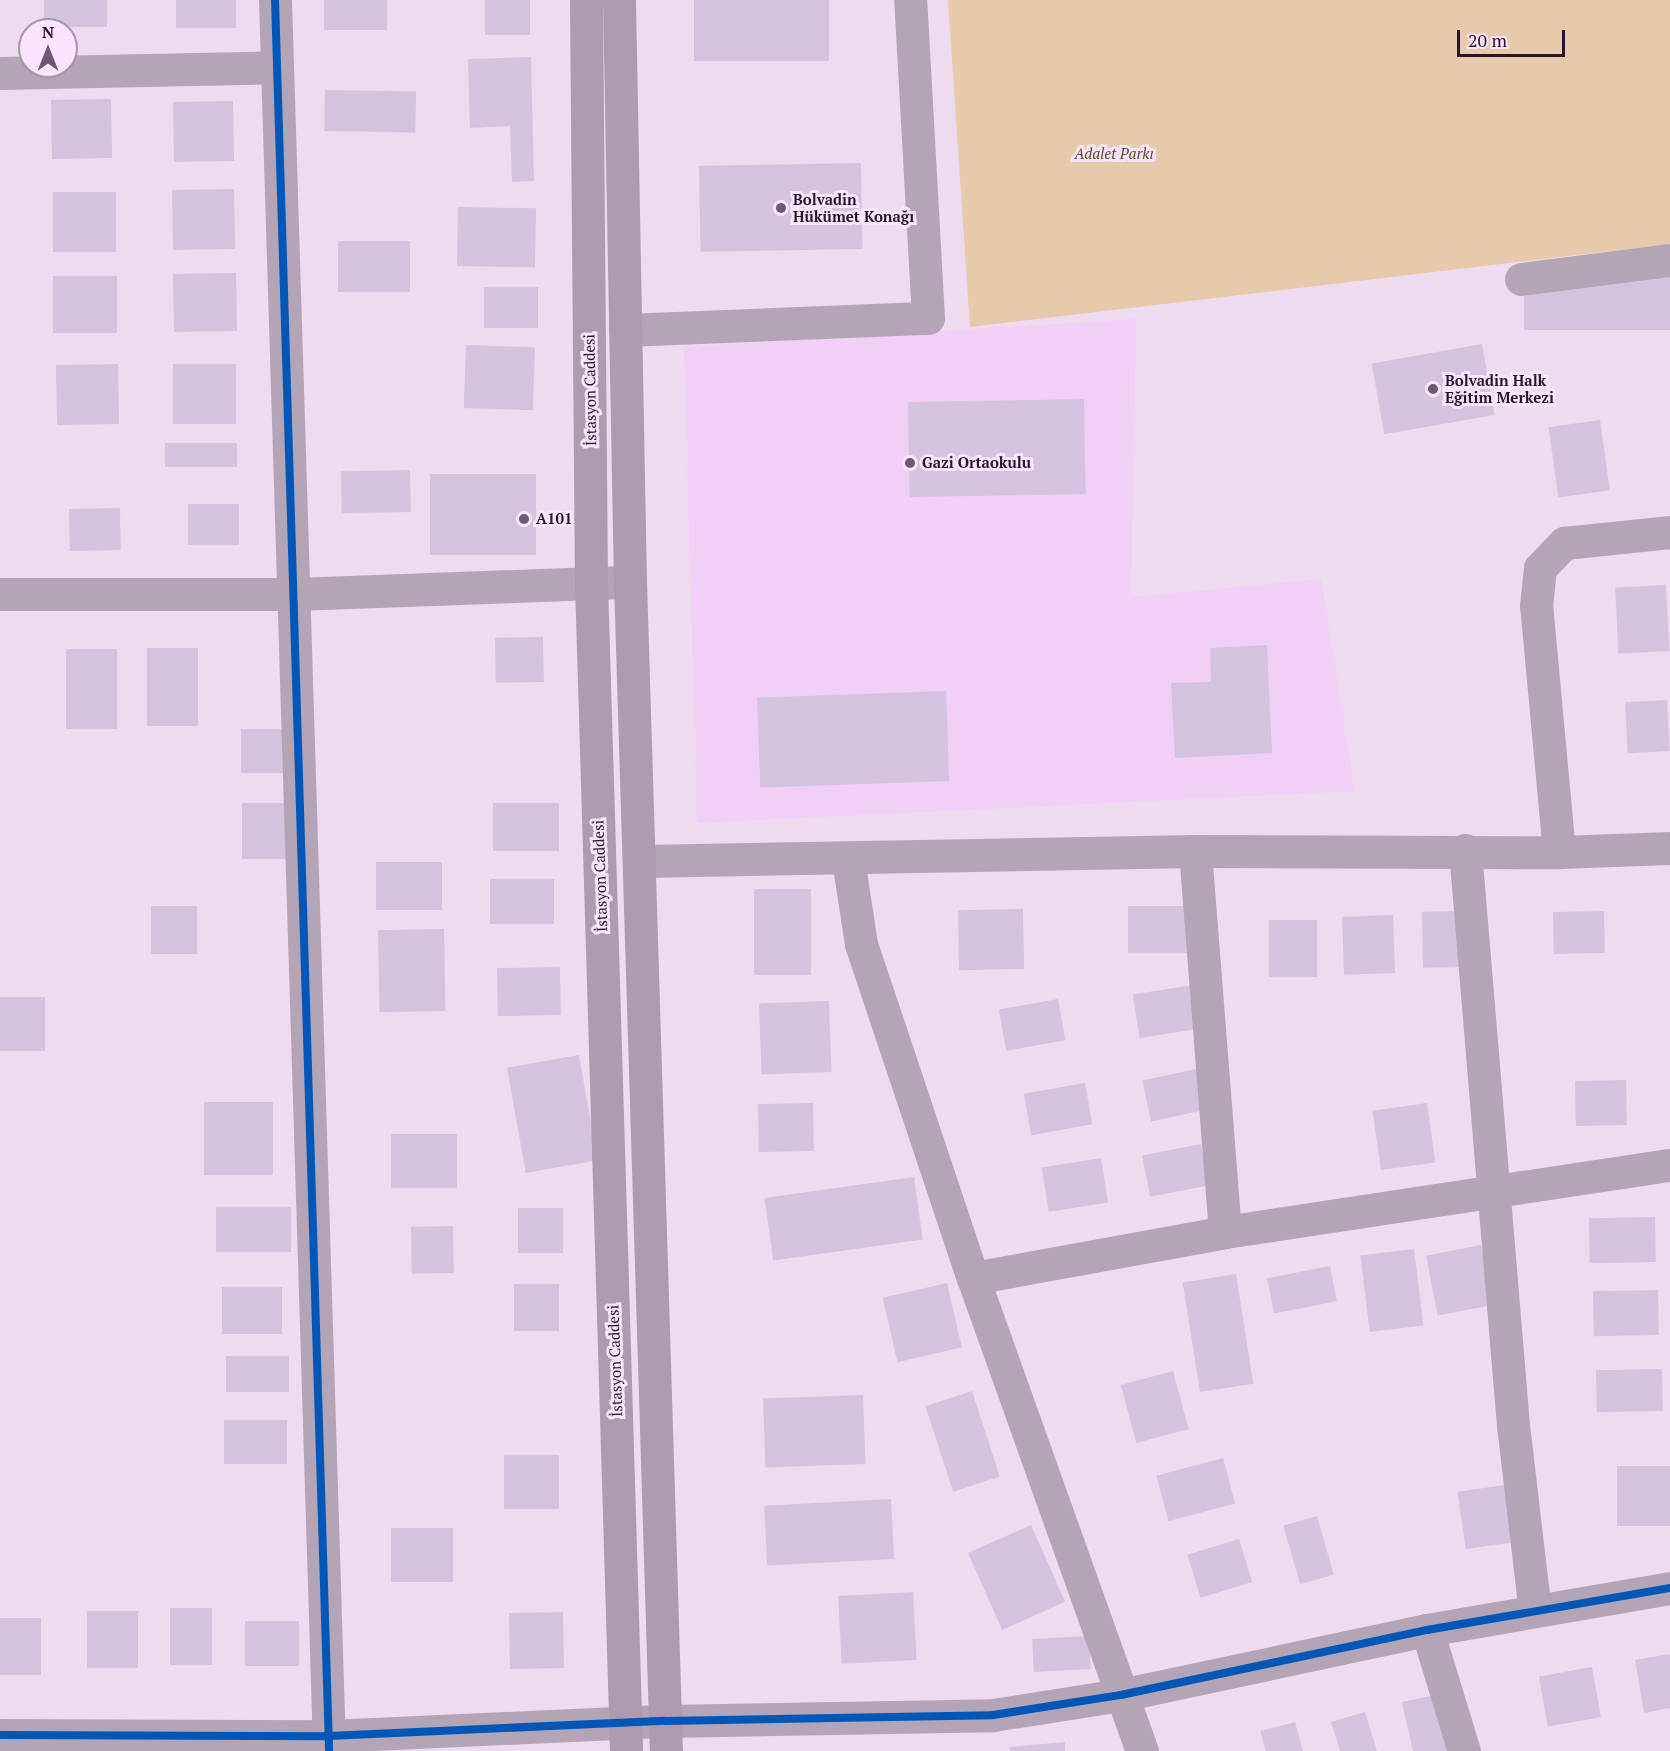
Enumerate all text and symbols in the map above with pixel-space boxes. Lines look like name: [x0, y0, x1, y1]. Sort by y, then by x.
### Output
north arrow: [18, 18, 78, 78]
scale bar: [1460, 18, 1568, 56]
text: N: [42, 21, 54, 43]
text: 20 m: [1468, 28, 1507, 52]
park label: Adalet Parkı: [1074, 145, 1154, 163]
place label: Bolvadin Hükümet Konağı: [793, 190, 914, 225]
marker: Bolvadin Hükümet Konağı: [774, 201, 788, 215]
street label: İstasyon Caddesi: [580, 334, 600, 446]
place label: Bolvadin Halk Eğitim Merkezi: [1445, 371, 1554, 406]
marker: Bolvadin Halk Eğitim Merkezi: [1426, 382, 1440, 396]
place label: Gazi Ortaokulu: [922, 454, 1031, 472]
marker: Gazi Ortaokulu: [903, 456, 917, 470]
place label: A101: [536, 510, 572, 528]
marker: A101: [517, 512, 531, 526]
street label: İstasyon Caddesi: [589, 820, 611, 932]
street label: İstasyon Caddesi: [604, 1305, 626, 1417]

